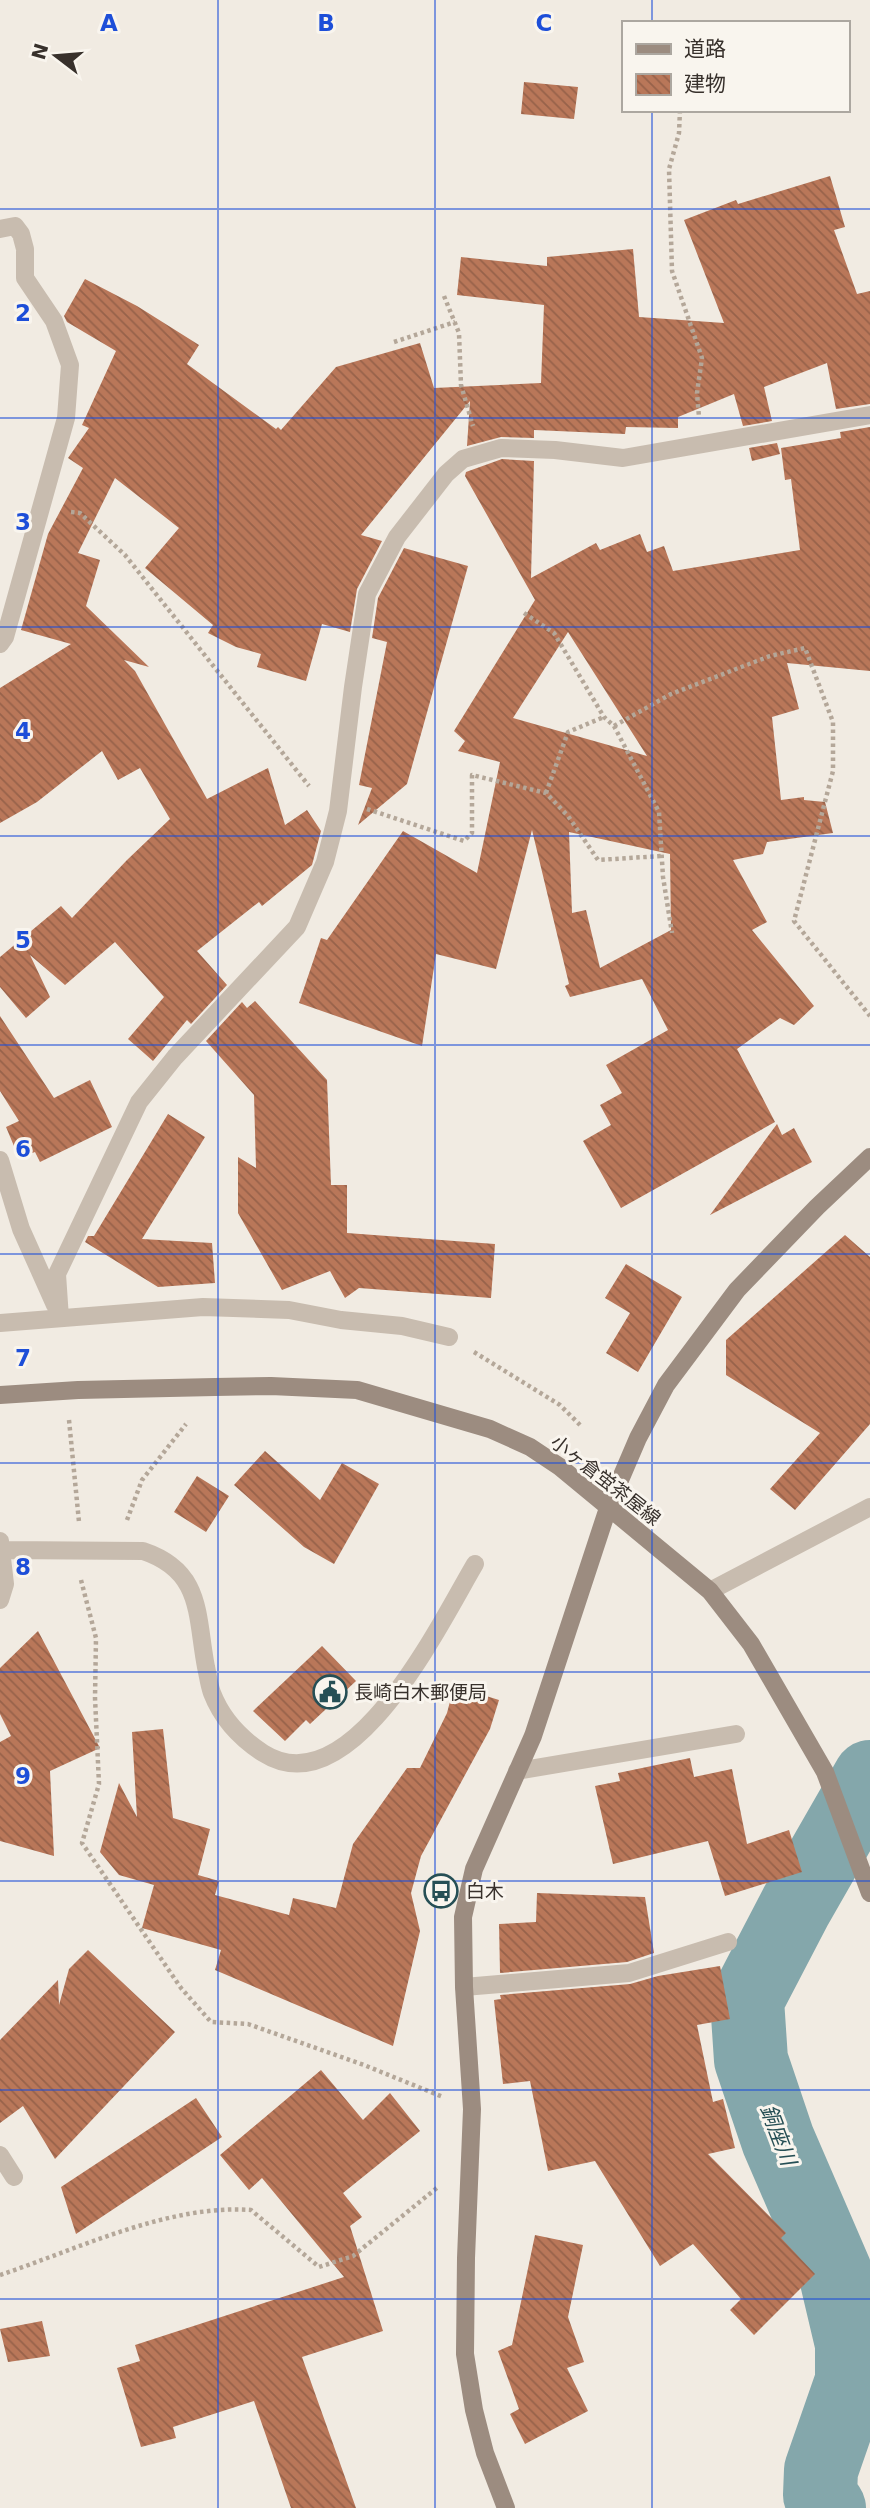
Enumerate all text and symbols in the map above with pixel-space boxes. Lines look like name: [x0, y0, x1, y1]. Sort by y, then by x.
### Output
text: A: [100, 10, 118, 36]
text: B: [317, 10, 335, 36]
text: C: [536, 10, 552, 36]
north arrow: [21, 21, 91, 91]
legend: [622, 21, 849, 112]
text: 道路: [684, 37, 726, 61]
text: N: [27, 41, 52, 62]
text: 建物: [684, 72, 726, 96]
text: 2: [15, 300, 31, 326]
text: 3: [15, 509, 31, 535]
text: 4: [15, 718, 31, 744]
text: 5: [15, 927, 31, 953]
text: 6: [15, 1136, 31, 1162]
text: 7: [15, 1345, 31, 1371]
street label: 小ヶ倉蛍茶屋線: [547, 1430, 665, 1530]
text: 8: [15, 1554, 31, 1580]
public building icon: 長崎白木郵便局: [311, 1673, 349, 1711]
place label: 長崎白木郵便局: [354, 1681, 487, 1703]
text: 9: [15, 1763, 31, 1789]
bus stop icon: 白木: [422, 1872, 460, 1910]
place label: 白木: [466, 1880, 504, 1902]
water label: 銅座川: [756, 2101, 801, 2171]

